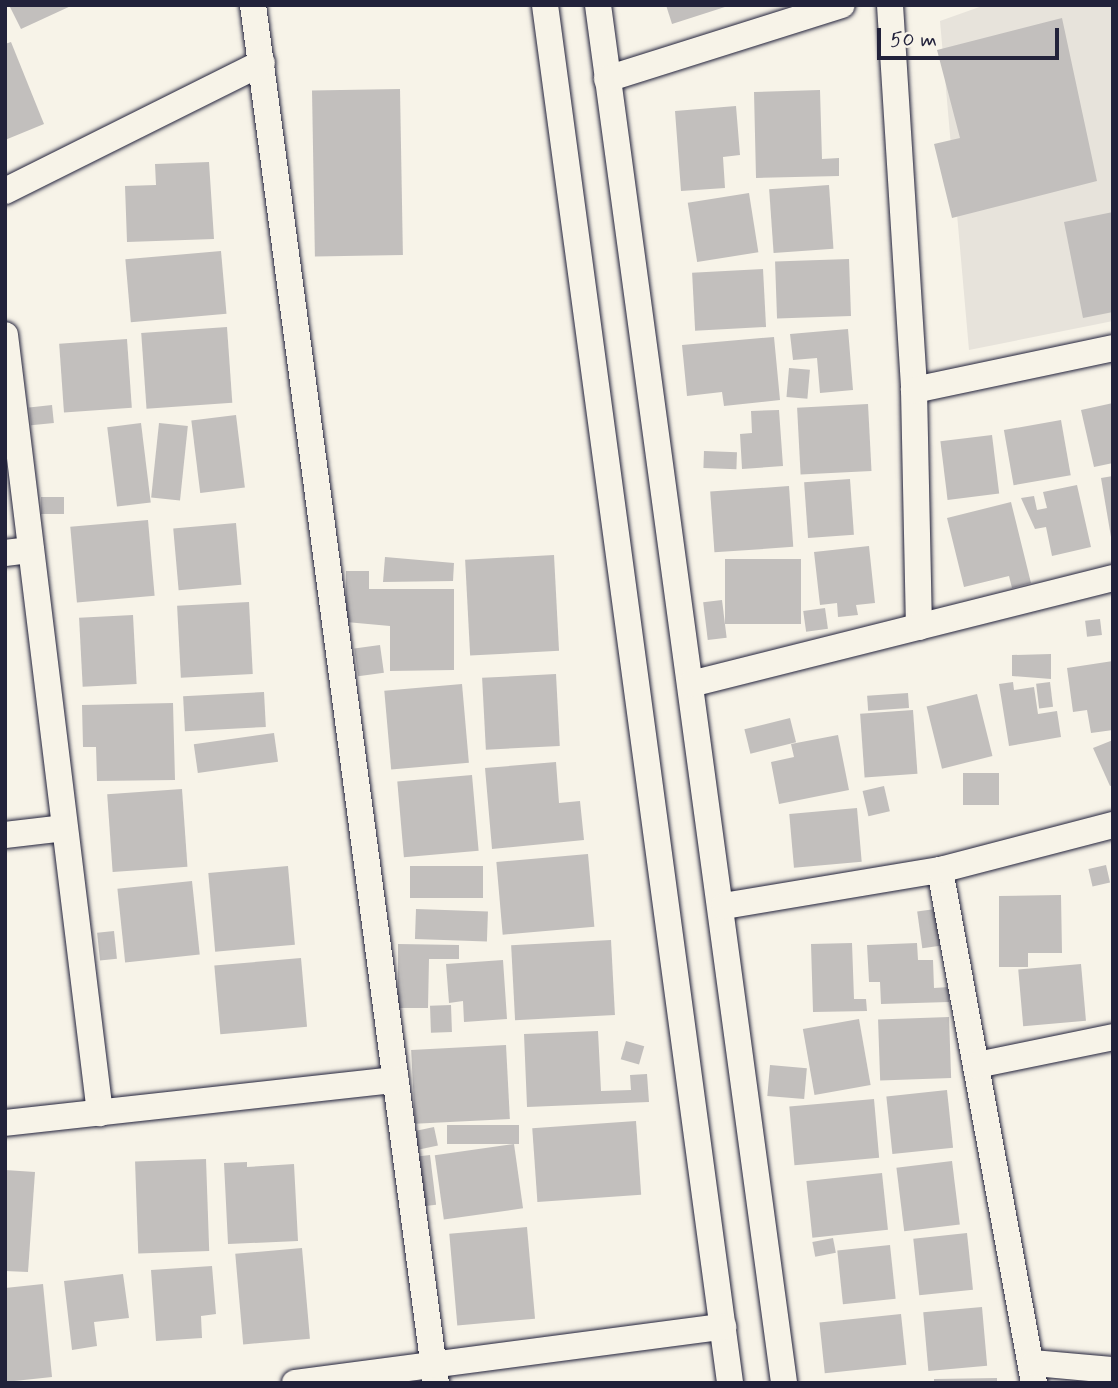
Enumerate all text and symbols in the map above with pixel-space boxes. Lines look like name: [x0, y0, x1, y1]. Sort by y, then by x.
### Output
scale bar: [880, 14, 1062, 58]
text: 50 m: [890, 26, 937, 54]

